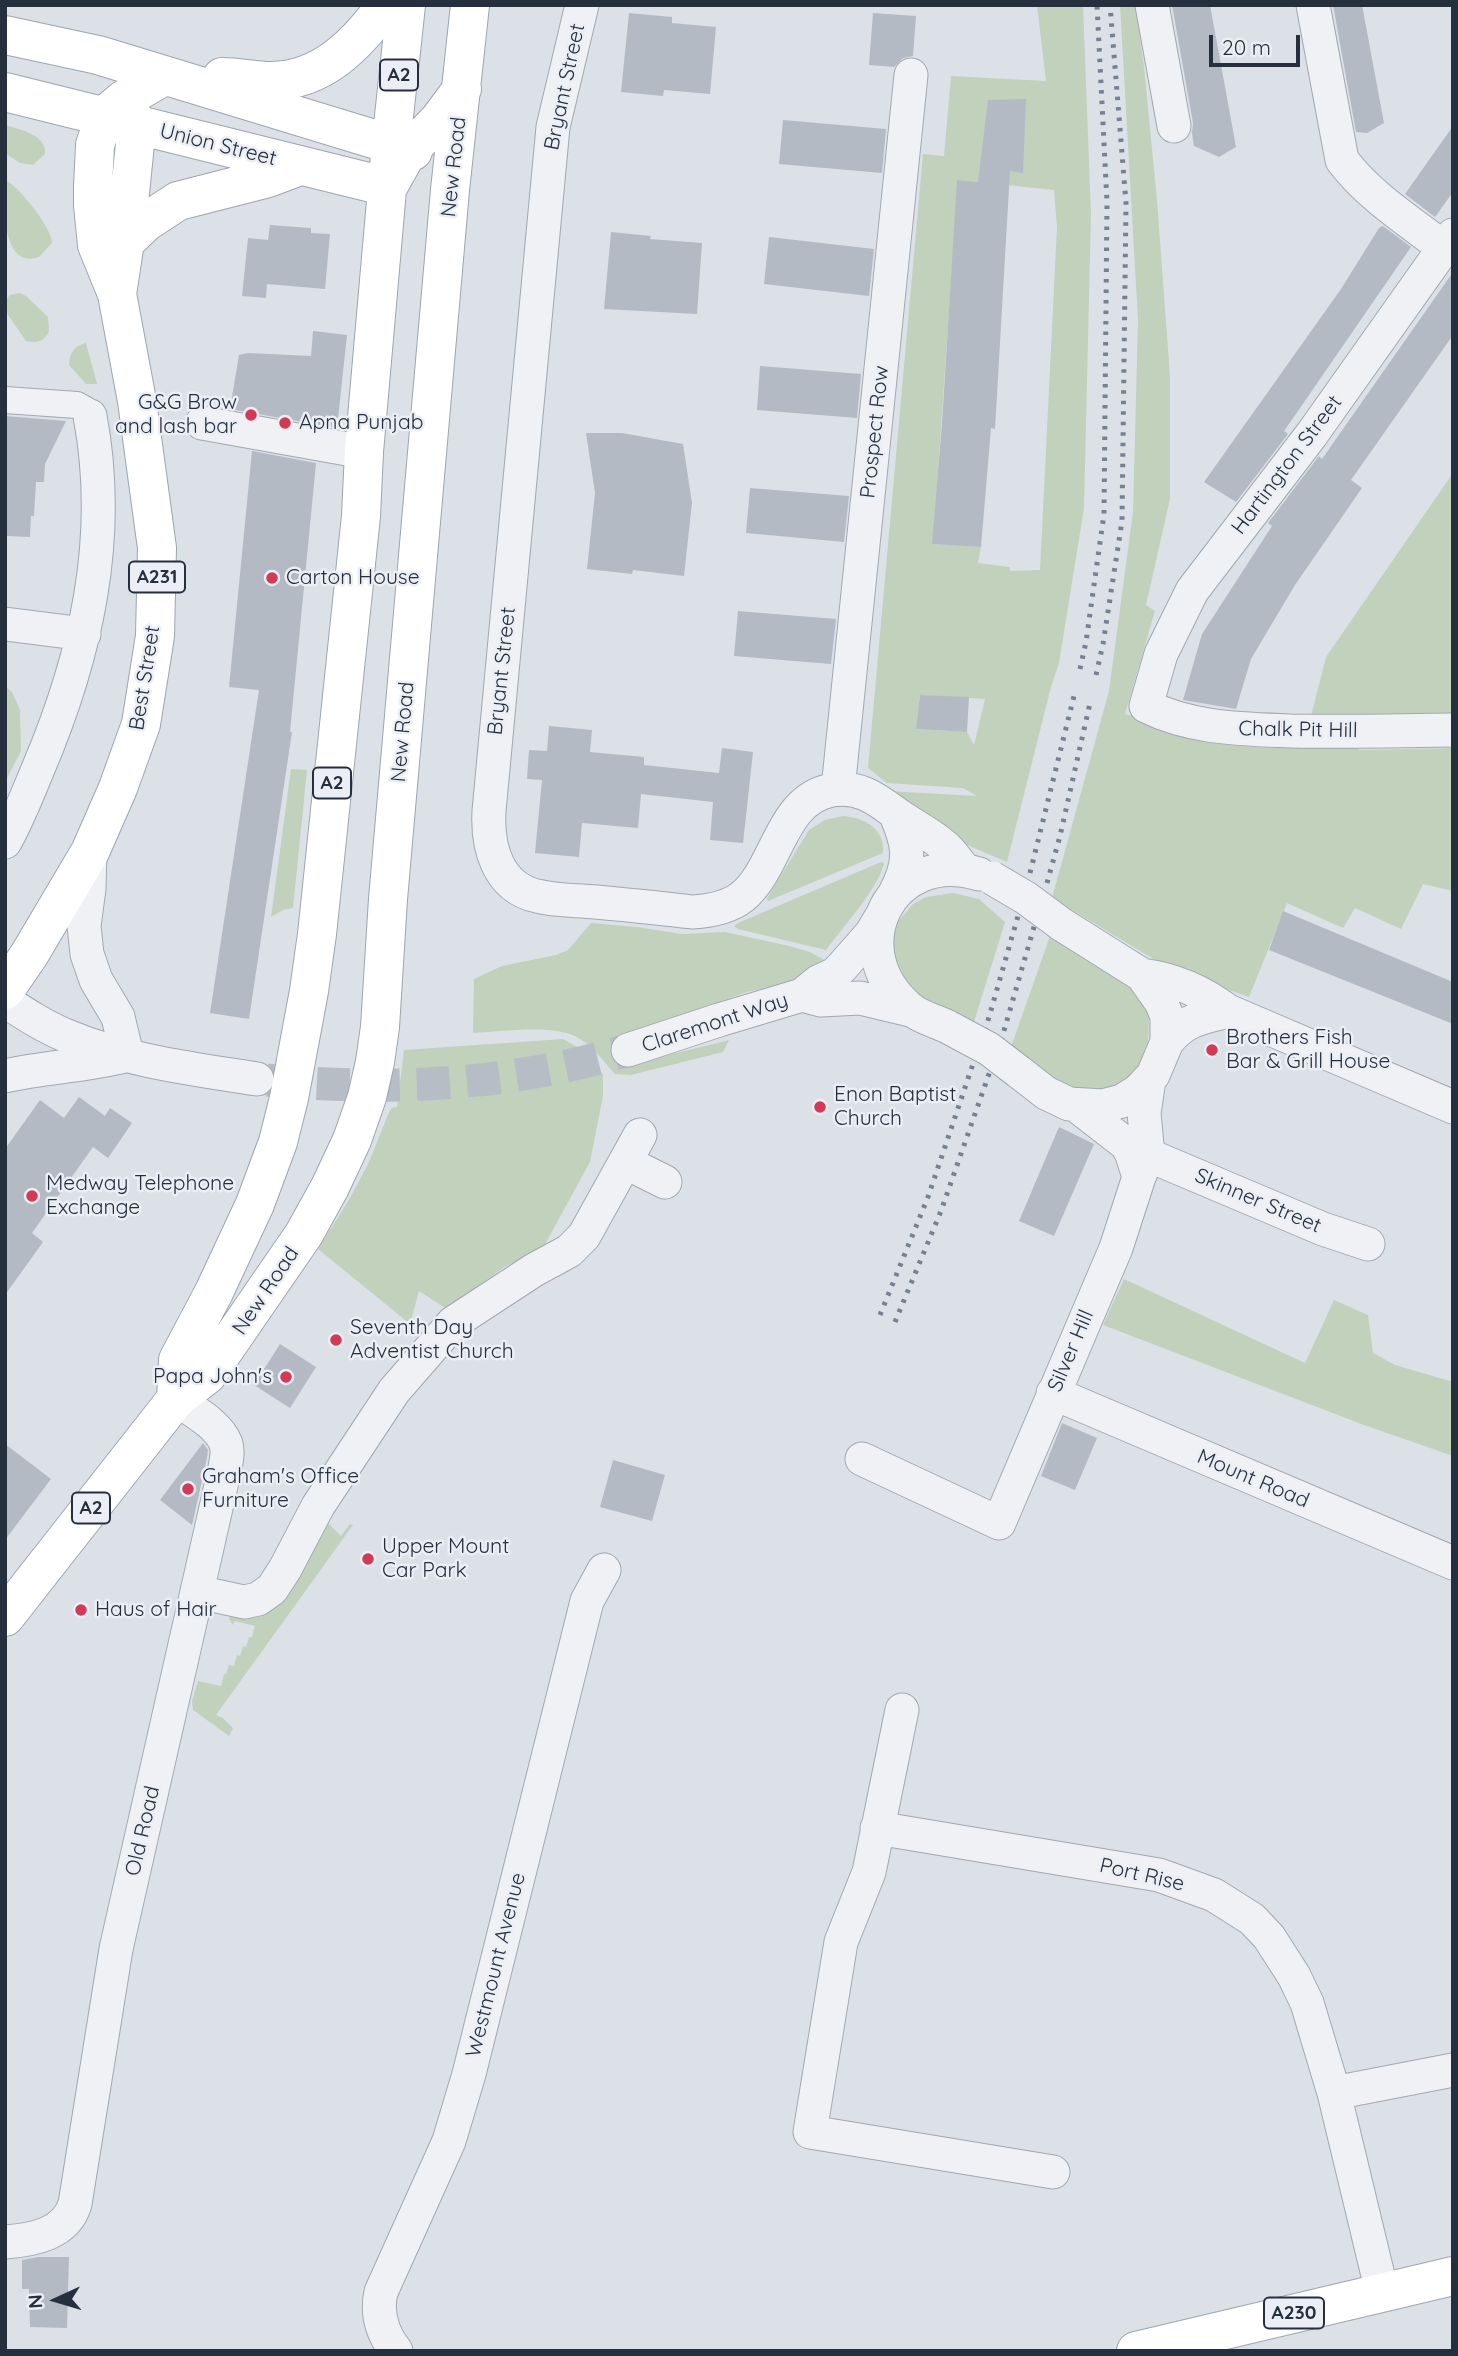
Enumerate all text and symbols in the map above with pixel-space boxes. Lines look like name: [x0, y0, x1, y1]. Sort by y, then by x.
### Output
street label: Bryant Street: [539, 21, 591, 153]
scale bar: [1213, 21, 1304, 65]
text: 20 m: [1222, 34, 1271, 60]
road number: A2: [380, 60, 418, 90]
street label: New Road: [436, 116, 472, 218]
street label: Union Street: [157, 118, 279, 172]
street label: Prospect Row: [855, 364, 895, 500]
place label: G&G Brow and lash bar: [115, 390, 237, 440]
street label: Hartington Street: [1226, 390, 1348, 540]
marker: G&G Brow and lash bar: [243, 407, 259, 423]
place label: Apna Punjab: [299, 410, 424, 436]
marker: Apna Punjab: [277, 415, 293, 431]
road number: A231: [129, 562, 185, 592]
place label: Carton House: [286, 565, 420, 591]
marker: Carton House: [264, 570, 280, 586]
street label: Bryant Street: [483, 606, 521, 736]
street label: Best Street: [124, 624, 166, 732]
street label: New Road: [386, 681, 420, 783]
street label: Chalk Pit Hill: [1238, 716, 1358, 744]
road number: A2: [313, 768, 351, 798]
street label: Claremont Way: [639, 987, 791, 1059]
place label: Brothers Fish Bar & Grill House: [1226, 1025, 1390, 1075]
marker: Brothers Fish Bar & Grill House: [1204, 1042, 1220, 1058]
place label: Enon Baptist Church: [834, 1082, 956, 1132]
marker: Enon Baptist Church: [812, 1099, 828, 1115]
street label: Skinner Street: [1191, 1163, 1325, 1239]
place label: Medway Telephone Exchange: [46, 1171, 234, 1221]
marker: Medway Telephone Exchange: [24, 1188, 40, 1204]
street label: New Road: [227, 1242, 305, 1340]
street label: Silver Hill: [1042, 1306, 1100, 1396]
place label: Seventh Day Adventist Church: [350, 1315, 514, 1365]
marker: Seventh Day Adventist Church: [328, 1332, 344, 1348]
place label: Papa John's: [153, 1364, 272, 1390]
marker: Papa John's: [278, 1369, 294, 1385]
street label: Mount Road: [1193, 1444, 1313, 1514]
place label: Graham's Office Furniture: [202, 1464, 359, 1514]
marker: Graham's Office Furniture: [180, 1481, 196, 1497]
road number: A2: [72, 1492, 110, 1524]
place label: Upper Mount Car Park: [382, 1534, 509, 1584]
marker: Upper Mount Car Park: [360, 1551, 376, 1567]
place label: Haus of Hair: [95, 1597, 217, 1623]
marker: Haus of Hair: [73, 1602, 89, 1618]
street label: Old Road: [120, 1784, 166, 1878]
street label: Port Rise: [1097, 1853, 1187, 1897]
street label: Westmount Avenue: [461, 1870, 531, 2060]
north arrow: [21, 2265, 91, 2335]
text: N: [23, 2294, 48, 2309]
road number: A230: [1264, 2298, 1324, 2328]

